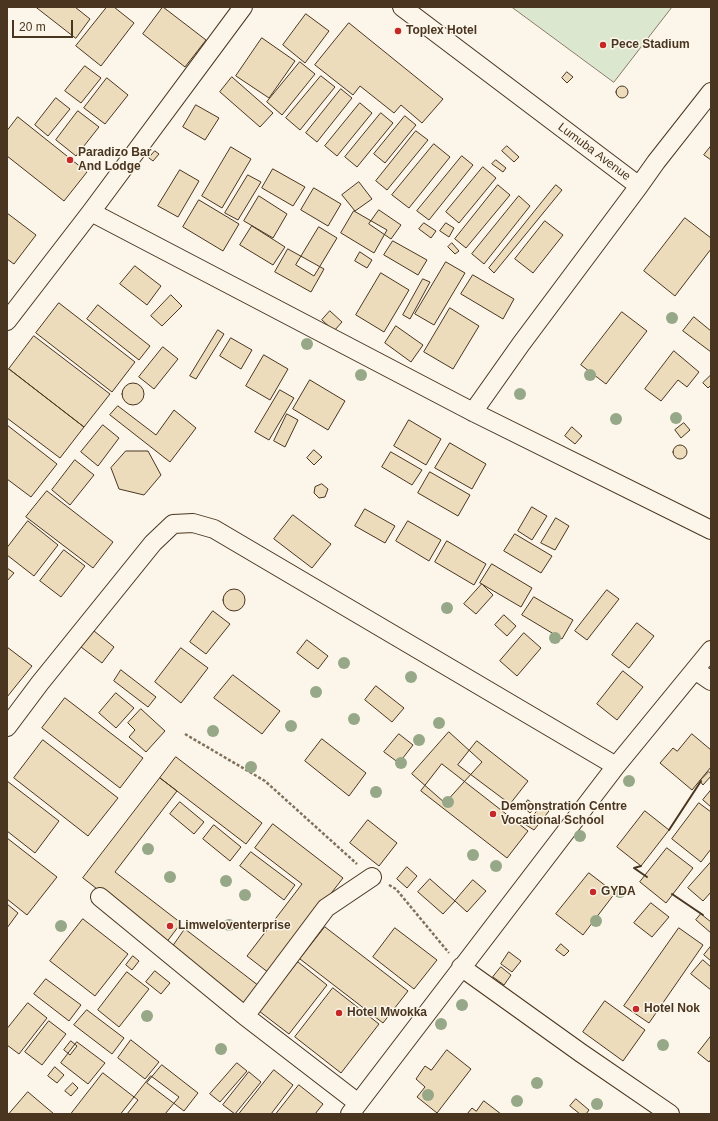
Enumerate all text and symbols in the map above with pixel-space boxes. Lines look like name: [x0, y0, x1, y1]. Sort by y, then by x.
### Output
scale bar: [14, 12, 75, 38]
text: 20 m: [19, 20, 46, 34]
place label: Toplex Hotel: [406, 24, 477, 38]
marker: Toplex Hotel: [393, 26, 403, 36]
place label: Pece Stadium: [611, 38, 690, 52]
marker: Pece Stadium: [598, 40, 608, 50]
street label: Lumuba Avenue: [555, 120, 633, 184]
place label: Paradizo Bar And Lodge: [78, 146, 151, 174]
marker: Paradizo Bar And Lodge: [65, 155, 75, 165]
place label: Demonstration Centre Vocational School: [501, 800, 627, 828]
marker: Demonstration Centre Vocational School: [488, 809, 498, 819]
place label: GYDA: [601, 885, 636, 899]
marker: GYDA: [588, 887, 598, 897]
place label: Limweloventerprise: [178, 919, 291, 933]
marker: Limweloventerprise: [165, 921, 175, 931]
place label: Hotel Nok: [644, 1002, 700, 1016]
marker: Hotel Nok: [631, 1004, 641, 1014]
place label: Hotel Mwokka: [347, 1006, 427, 1020]
marker: Hotel Mwokka: [334, 1008, 344, 1018]

